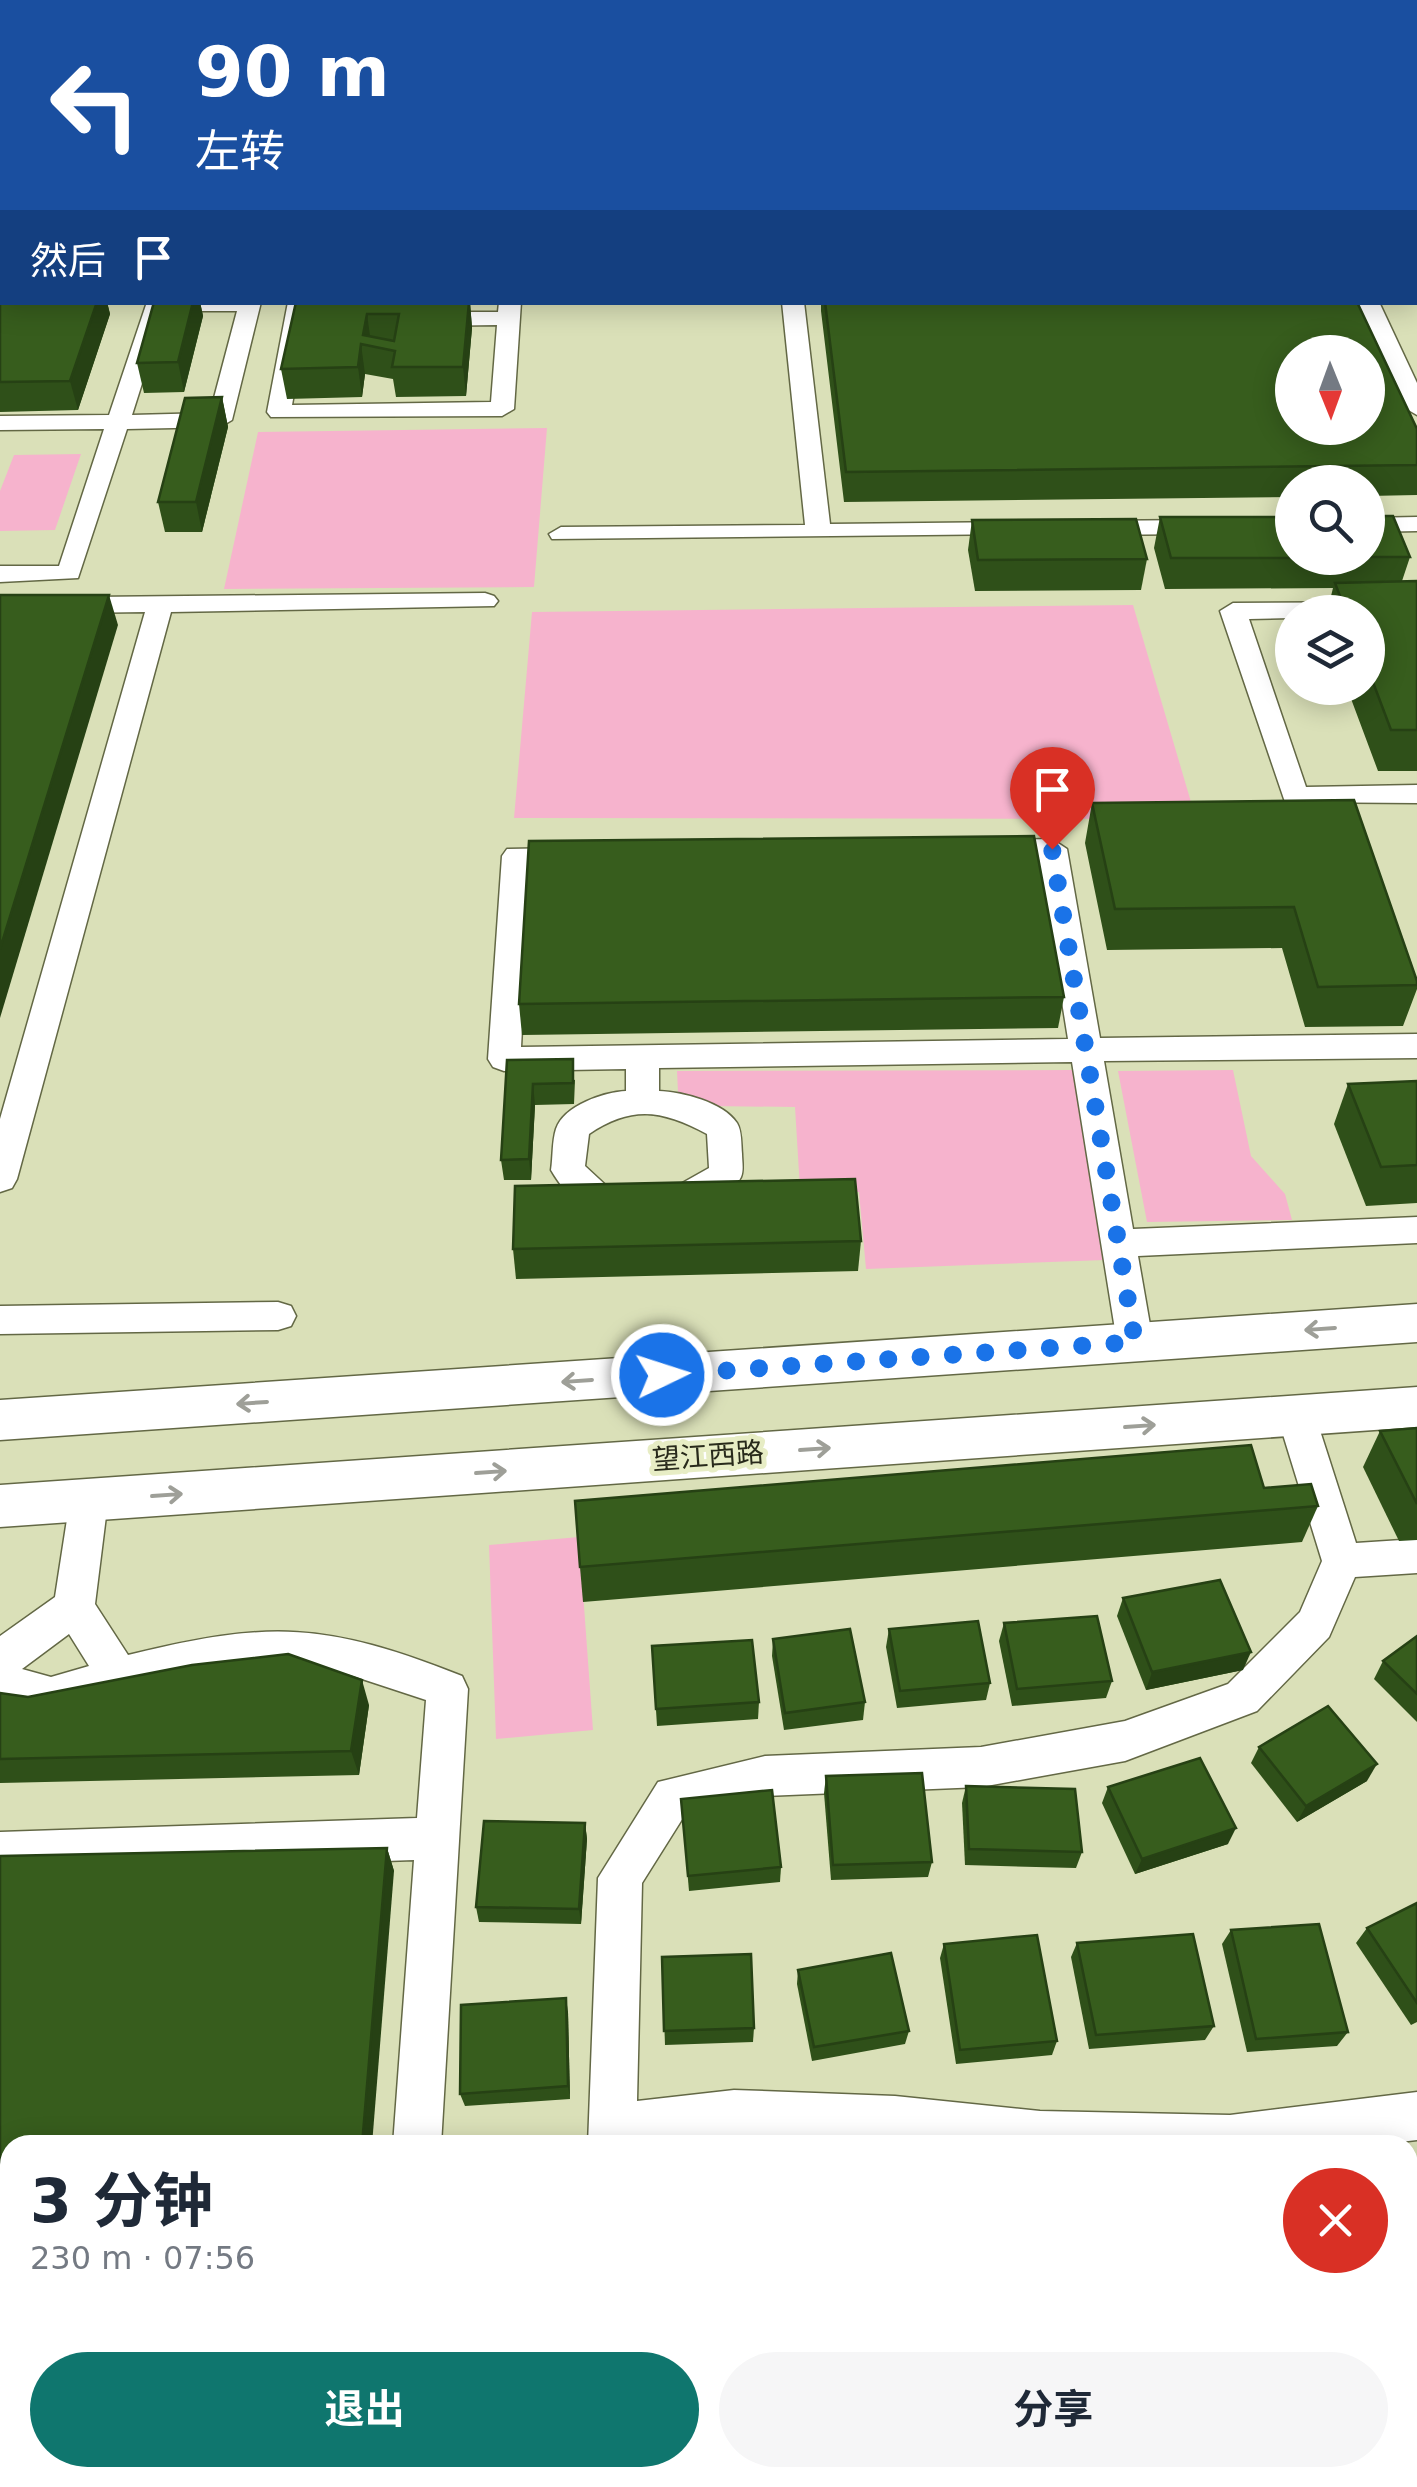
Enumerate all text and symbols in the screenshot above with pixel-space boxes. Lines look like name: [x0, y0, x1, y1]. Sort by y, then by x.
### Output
text: 90 m: [195, 31, 390, 113]
icon: left: [30, 40, 160, 170]
text: 左转: [195, 125, 285, 178]
icon: arrive: [126, 230, 181, 285]
text: 然后: [30, 239, 106, 283]
north arrow: [1275, 335, 1385, 445]
map controls: [1275, 335, 1385, 705]
button: search: [1275, 465, 1385, 575]
button: layers: [1275, 595, 1385, 705]
pin: [1010, 747, 1095, 850]
icon: arrive: [1025, 762, 1080, 817]
one-way arrow: [1304, 1320, 1336, 1339]
position arrow: [610, 1323, 714, 1427]
one-way arrow: [561, 1372, 593, 1391]
one-way arrow: [237, 1394, 269, 1413]
one-way arrow: [1123, 1416, 1155, 1435]
street label: 望江西路: [651, 1436, 765, 1476]
one-way arrow: [799, 1439, 831, 1458]
one-way arrow: [475, 1462, 507, 1481]
one-way arrow: [151, 1485, 183, 1504]
text: 3 分钟: [30, 2166, 213, 2236]
button: close: [1283, 2168, 1388, 2273]
text: 230 m · 07:56: [30, 2239, 255, 2277]
button: 退出: [30, 2352, 699, 2467]
button: 分享: [719, 2352, 1388, 2467]

